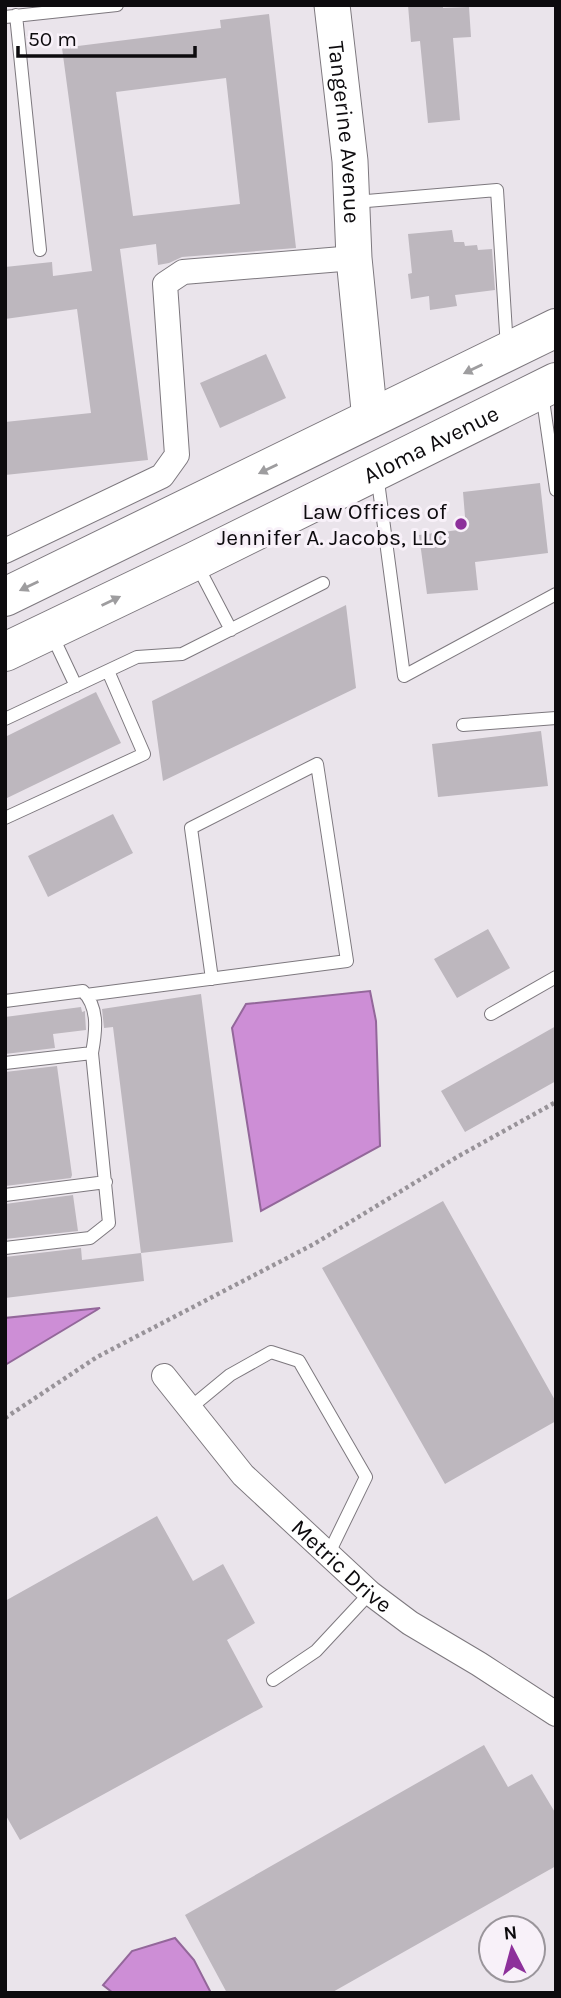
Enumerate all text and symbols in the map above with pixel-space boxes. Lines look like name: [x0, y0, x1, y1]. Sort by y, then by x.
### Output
scale bar: [18, 14, 194, 58]
text: 50 m: [28, 27, 77, 51]
street label: Tangerine Avenue: [322, 40, 366, 224]
one-way arrow: [463, 363, 483, 374]
street label: Aloma Avenue: [359, 400, 503, 489]
one-way arrow: [258, 463, 278, 475]
place label: Law Offices of Jennifer A. Jacobs, LLC: [217, 498, 447, 551]
marker: Law Offices of Jennifer A. Jacobs, LLC: [453, 516, 469, 532]
one-way arrow: [19, 580, 39, 591]
one-way arrow: [101, 596, 121, 607]
street label: Metric Drive: [286, 1514, 397, 1619]
north arrow: [477, 1914, 547, 1984]
text: N: [502, 1921, 518, 1945]

